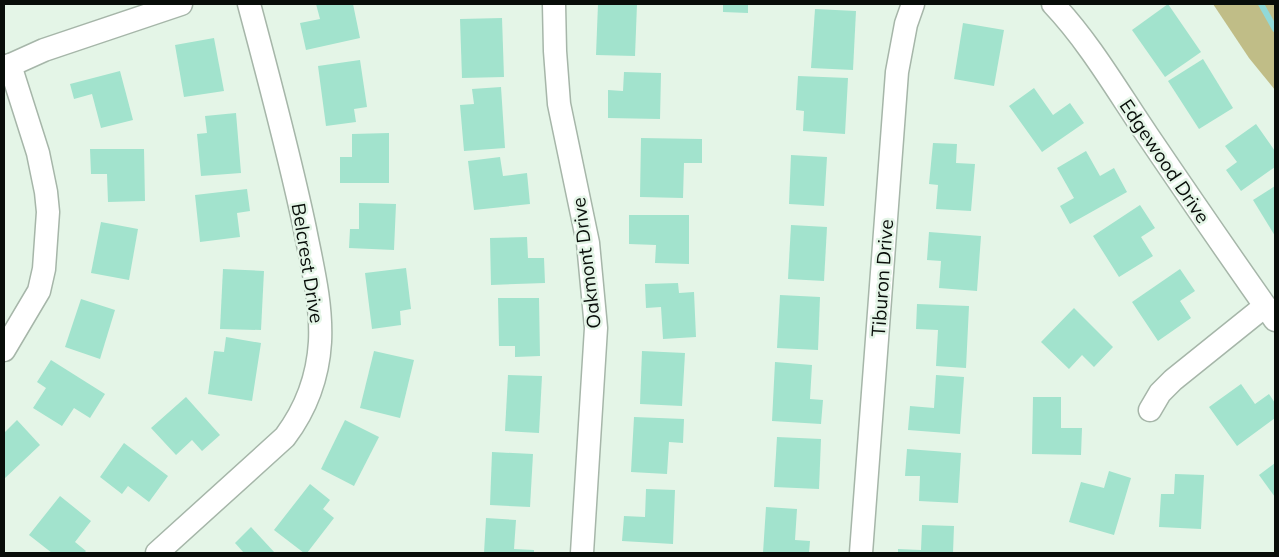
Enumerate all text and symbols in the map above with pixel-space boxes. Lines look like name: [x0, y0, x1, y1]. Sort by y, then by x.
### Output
street label: Edgewood Drive: [1115, 94, 1215, 228]
street label: Oakmont Drive: [566, 196, 606, 330]
street label: Belcrest Drive: [287, 201, 329, 325]
street label: Tiburon Drive: [866, 218, 898, 338]

